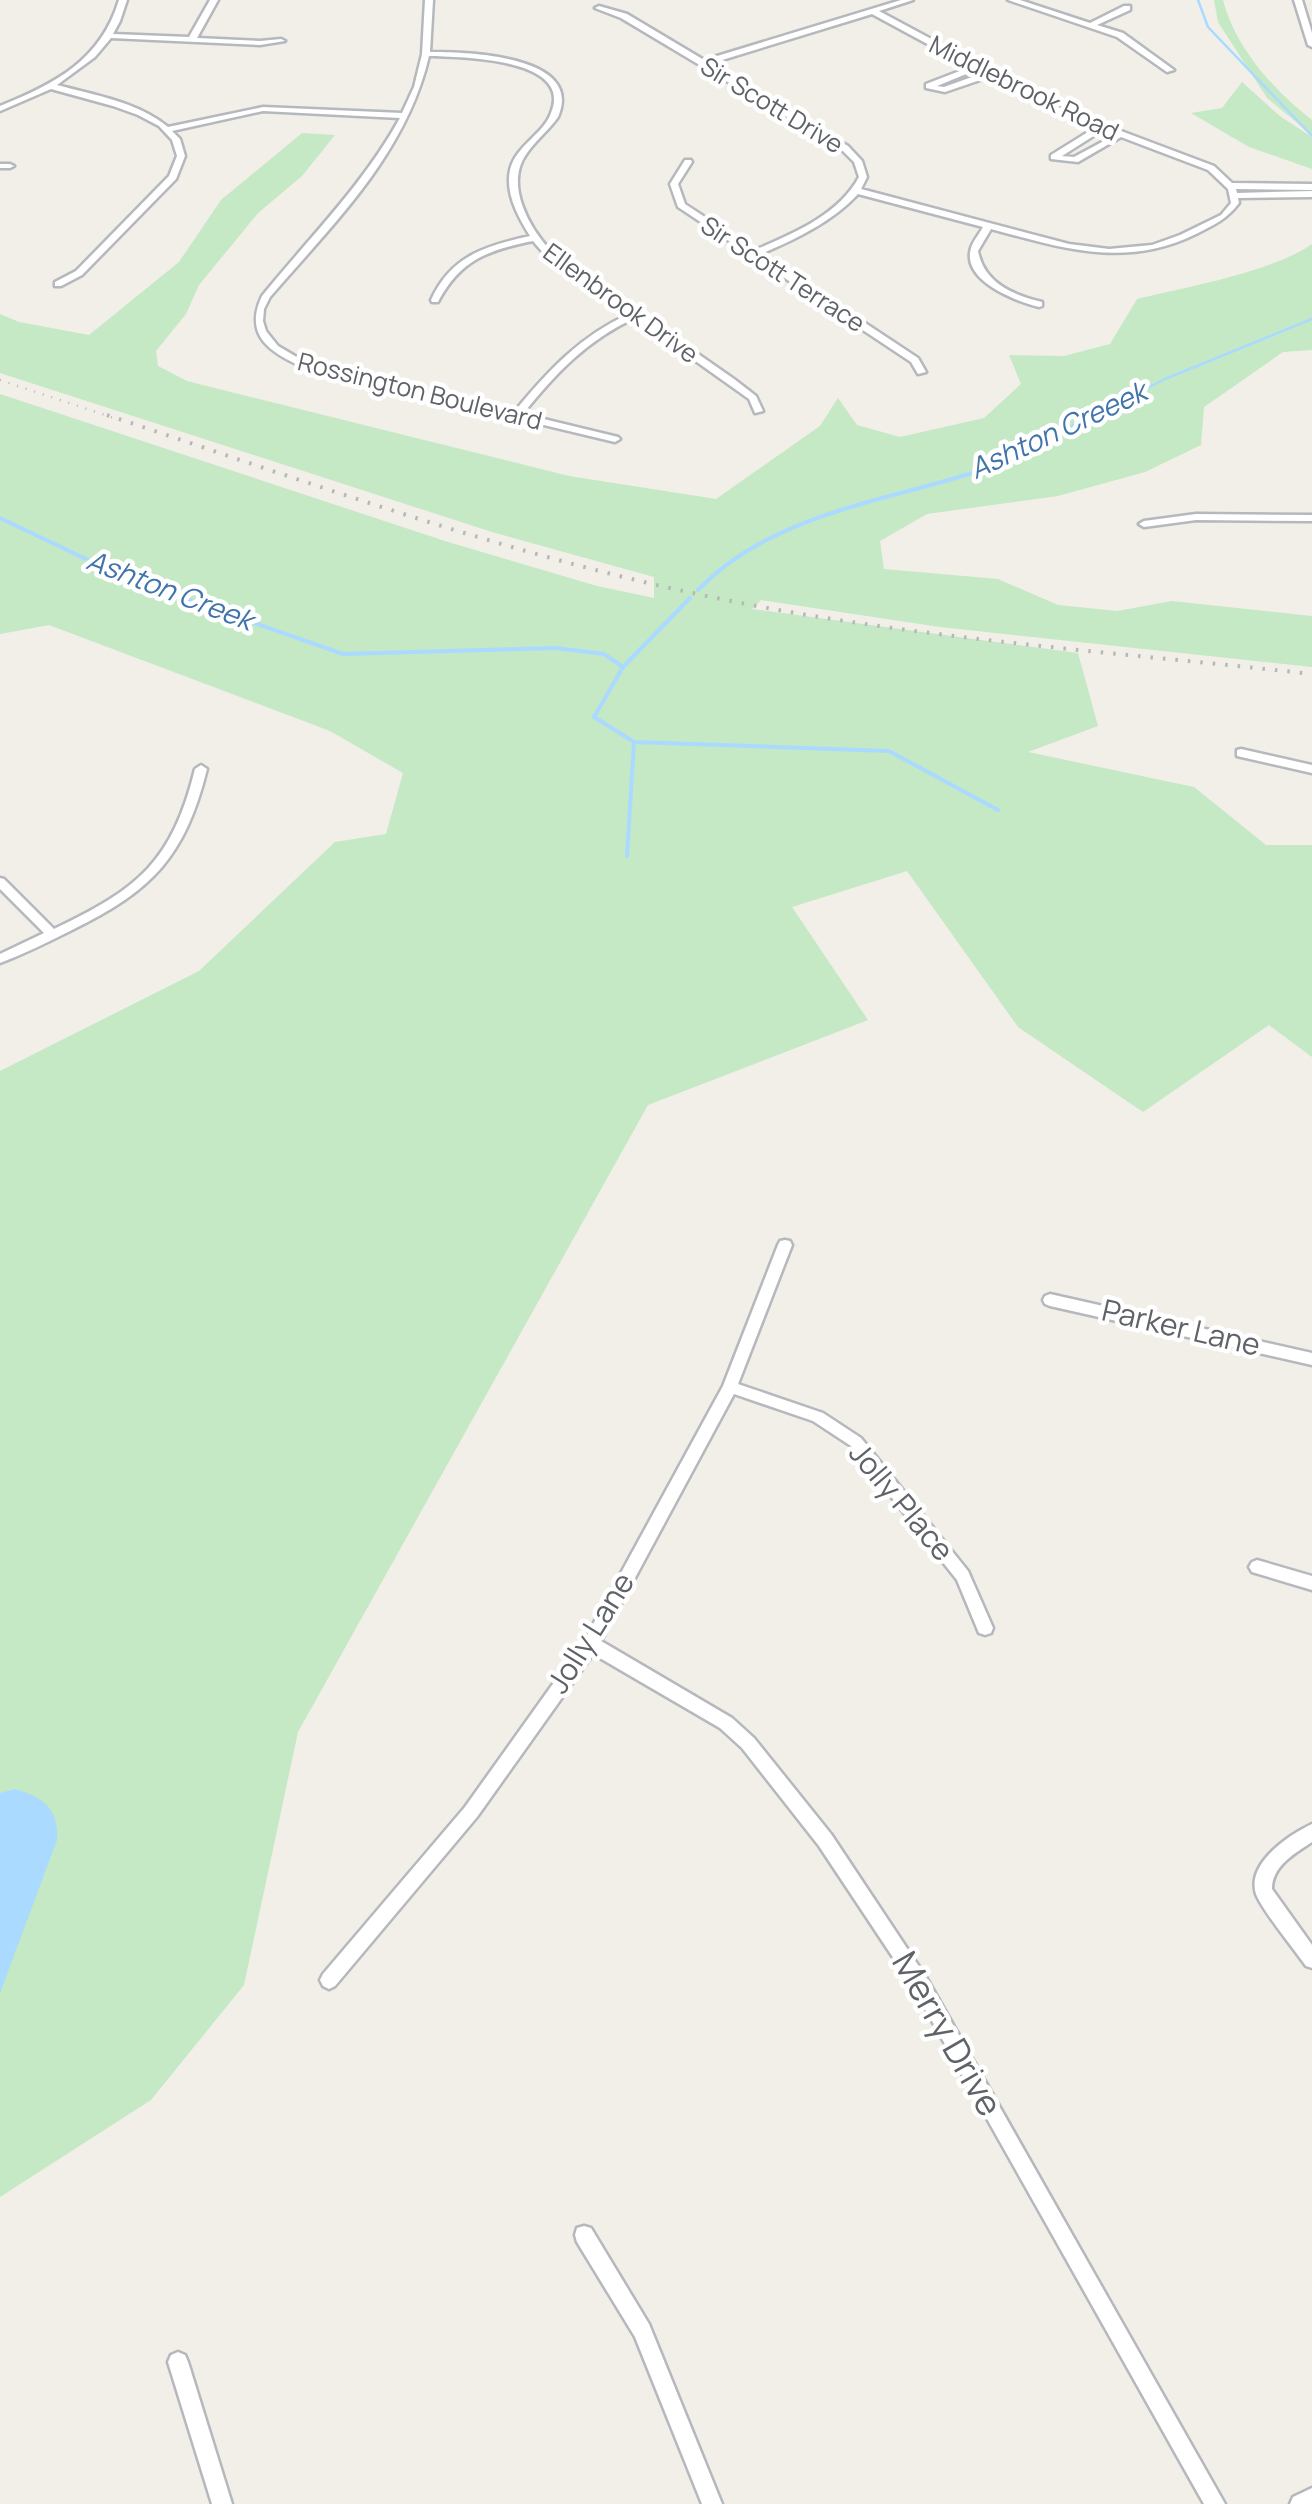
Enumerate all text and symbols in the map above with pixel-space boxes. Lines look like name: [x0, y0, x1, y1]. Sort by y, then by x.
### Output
street label: Middlebrook Road: [924, 27, 1125, 149]
street label: Sir Scott Drive: [694, 48, 850, 161]
street label: Sir Scott Terrace: [694, 207, 872, 340]
street label: Ellenbrook Drive: [537, 234, 706, 371]
street label: Rossington Boulevard: [294, 343, 546, 438]
water label: Ashton Creeek: [963, 370, 1156, 487]
water label: Ashton Creek: [82, 540, 263, 640]
street label: Parker Lane: [1098, 1288, 1264, 1365]
street label: Jolly Place: [840, 1433, 964, 1569]
street label: Jolly Lane: [537, 1564, 643, 1700]
street label: Merry Drive: [882, 1943, 1014, 2124]

